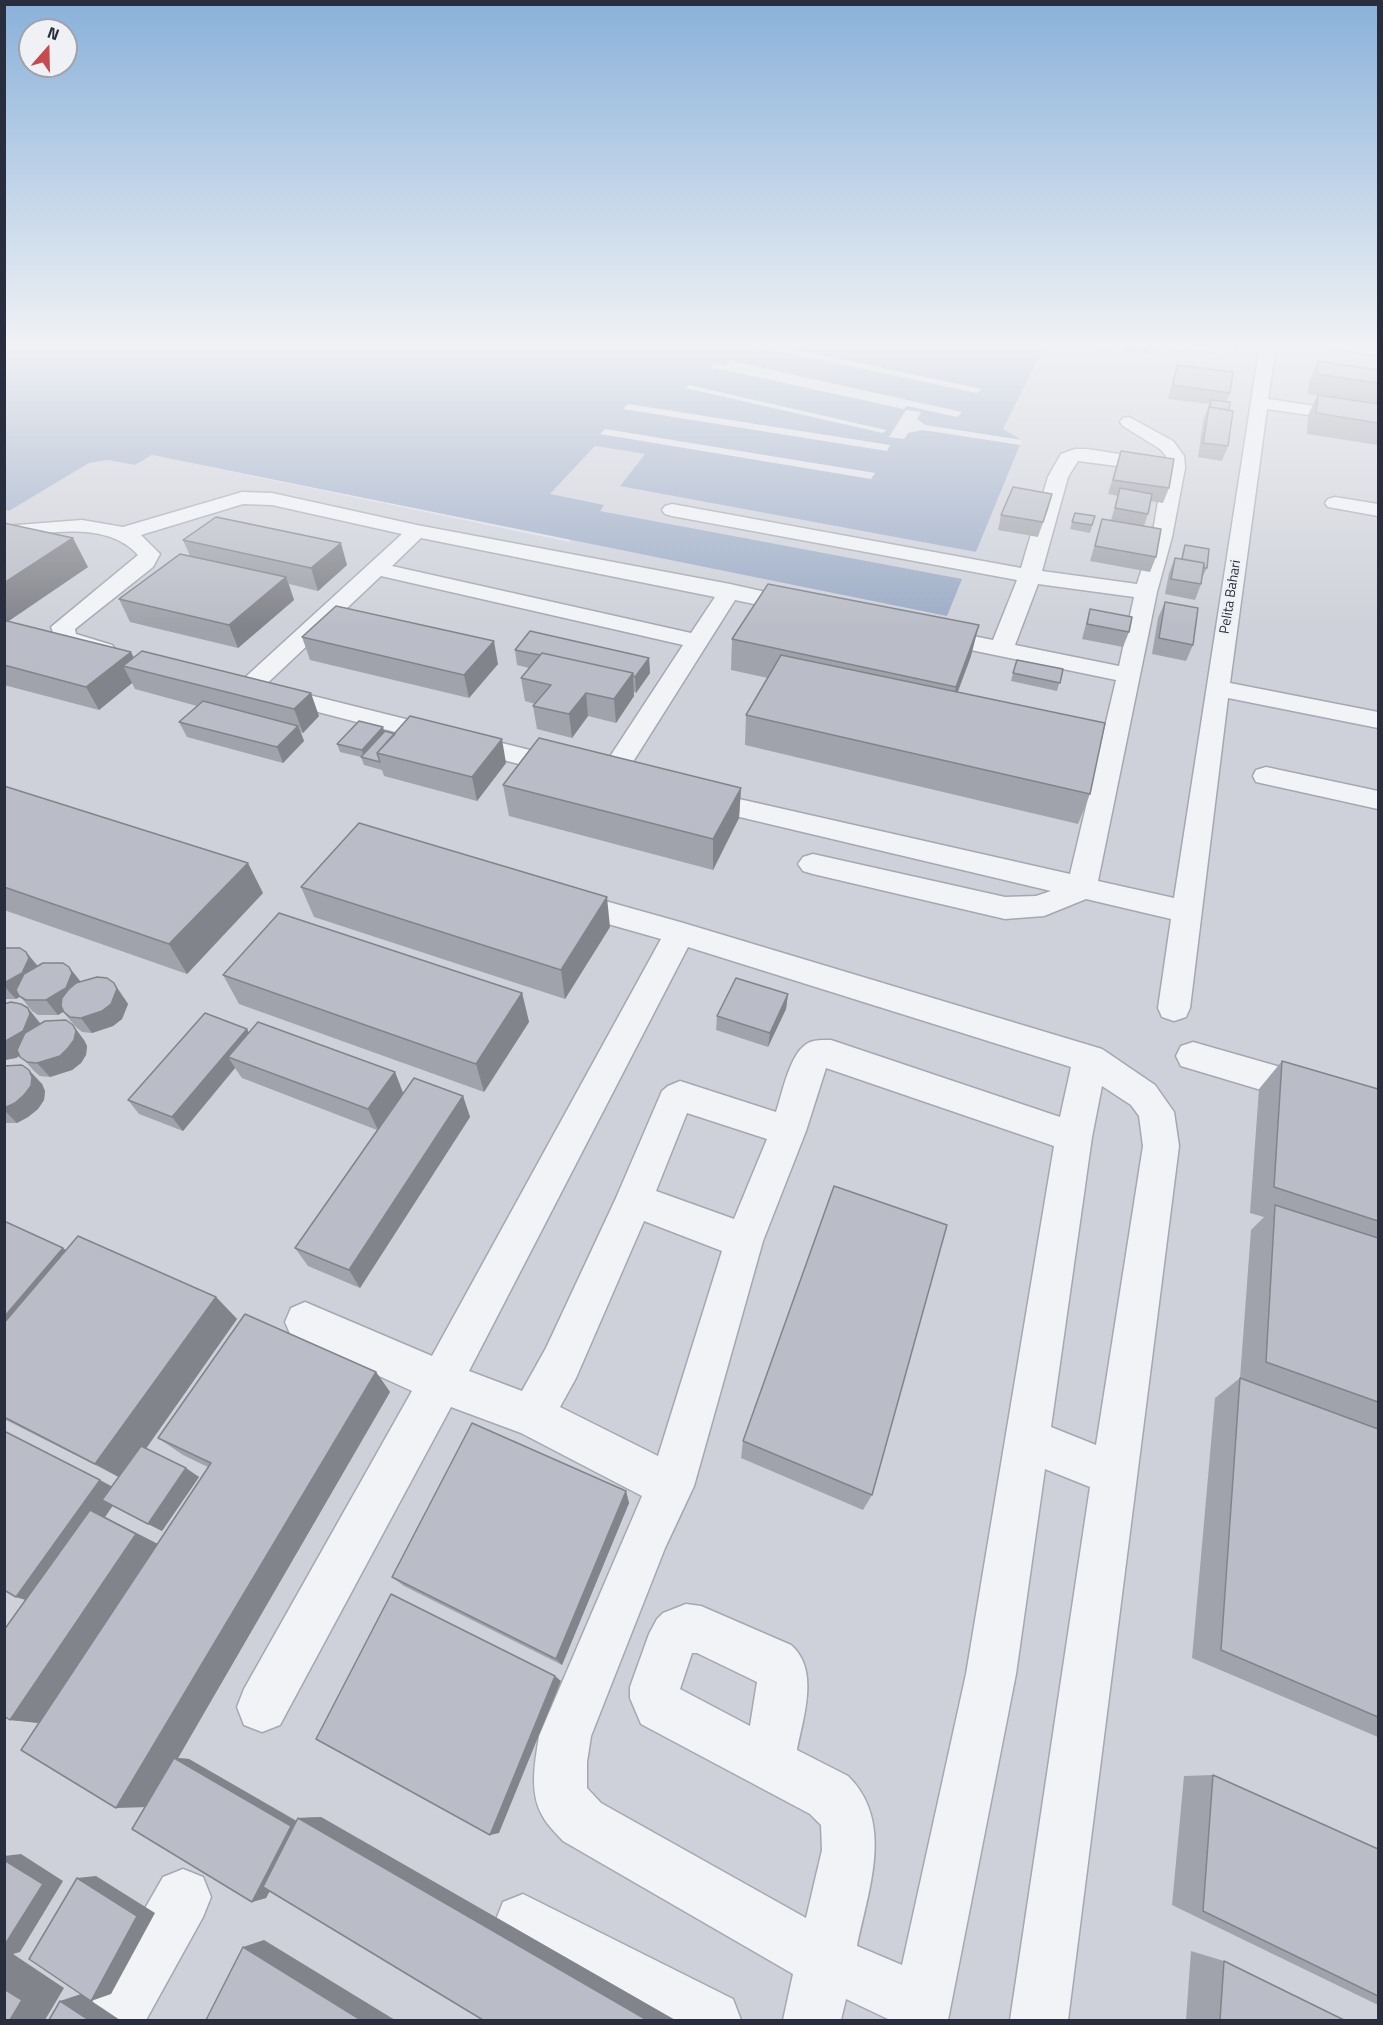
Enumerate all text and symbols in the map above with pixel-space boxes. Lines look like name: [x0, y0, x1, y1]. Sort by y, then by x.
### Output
north arrow: [18, 18, 78, 78]
text: N: [44, 20, 63, 46]
street label: Pelita Bahari: [1217, 559, 1245, 635]

